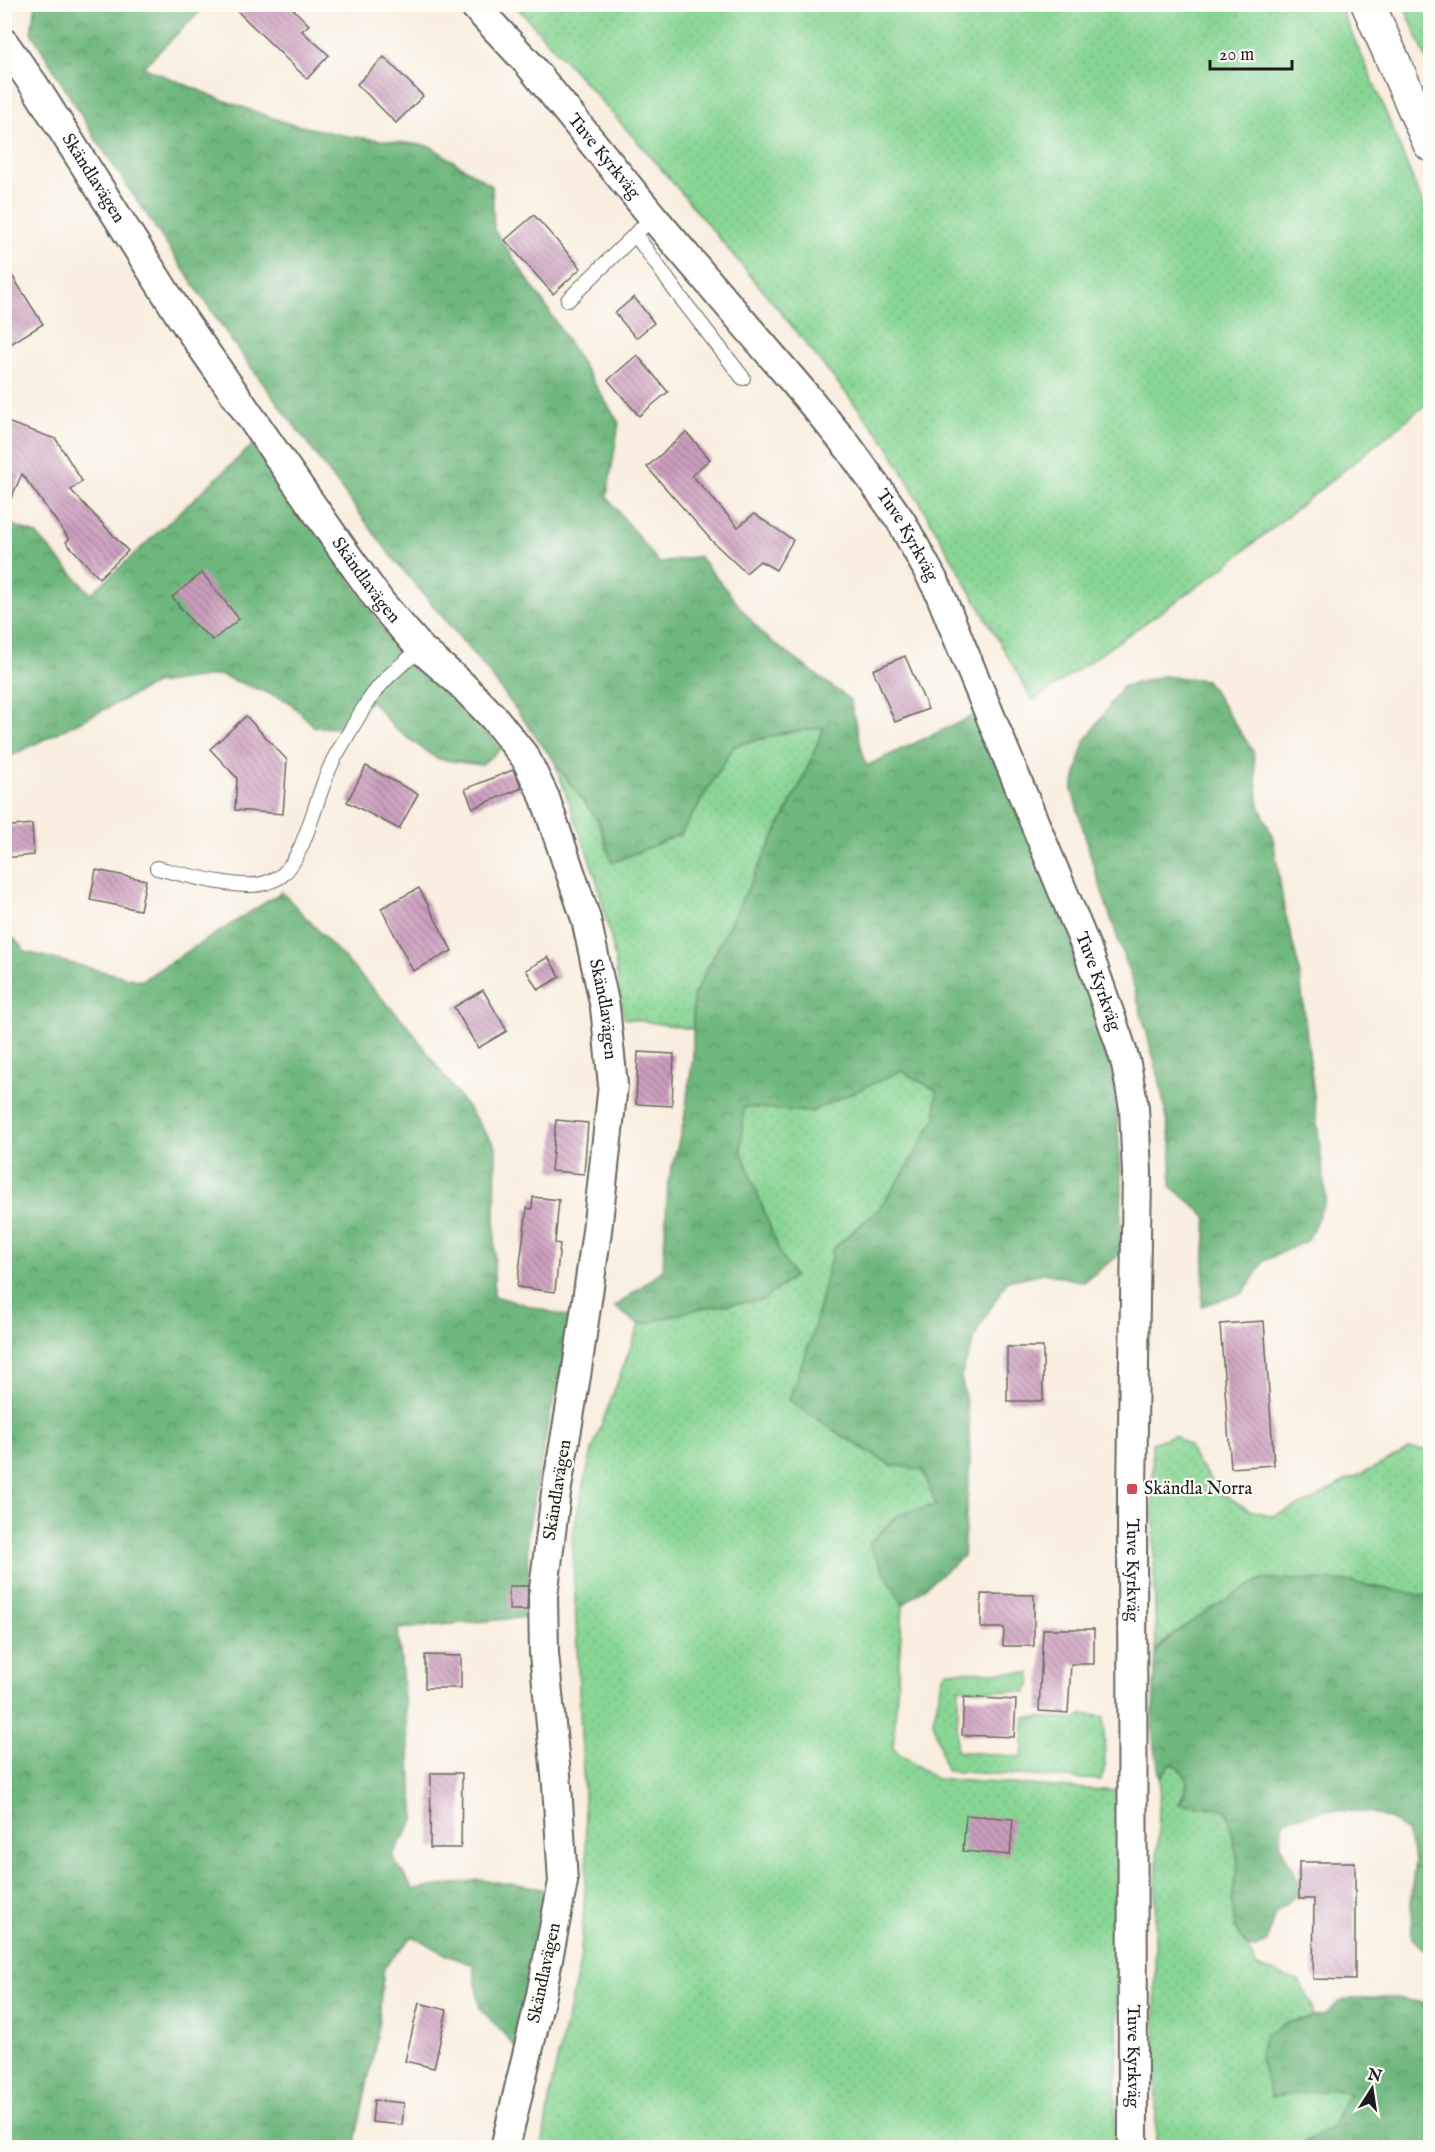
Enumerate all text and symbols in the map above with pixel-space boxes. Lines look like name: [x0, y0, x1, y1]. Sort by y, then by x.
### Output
scale bar: [1210, 33, 1292, 71]
text: 20 m: [1219, 44, 1254, 67]
street label: Tuve Kyrkväg: [562, 109, 645, 204]
street label: Skändlavägen: [56, 129, 130, 228]
street label: Tuve Kyrkväg: [871, 485, 943, 586]
street label: Skändlavägen: [326, 533, 405, 629]
street label: Tuve Kyrkväg: [1070, 929, 1126, 1034]
street label: Skändlavägen: [583, 957, 622, 1061]
street label: Skändlavägen: [539, 1438, 577, 1542]
place label: Skändla Norra: [1144, 1478, 1252, 1501]
marker: Skändla Norra: [1125, 1482, 1139, 1496]
street label: Tuve Kyrkväg: [1121, 1518, 1144, 1622]
street label: Skändlavägen: [523, 1920, 567, 2025]
street label: Tuve Kyrkväg: [1121, 2004, 1144, 2108]
north arrow: [1342, 2059, 1402, 2119]
text: N: [1365, 2065, 1384, 2088]

